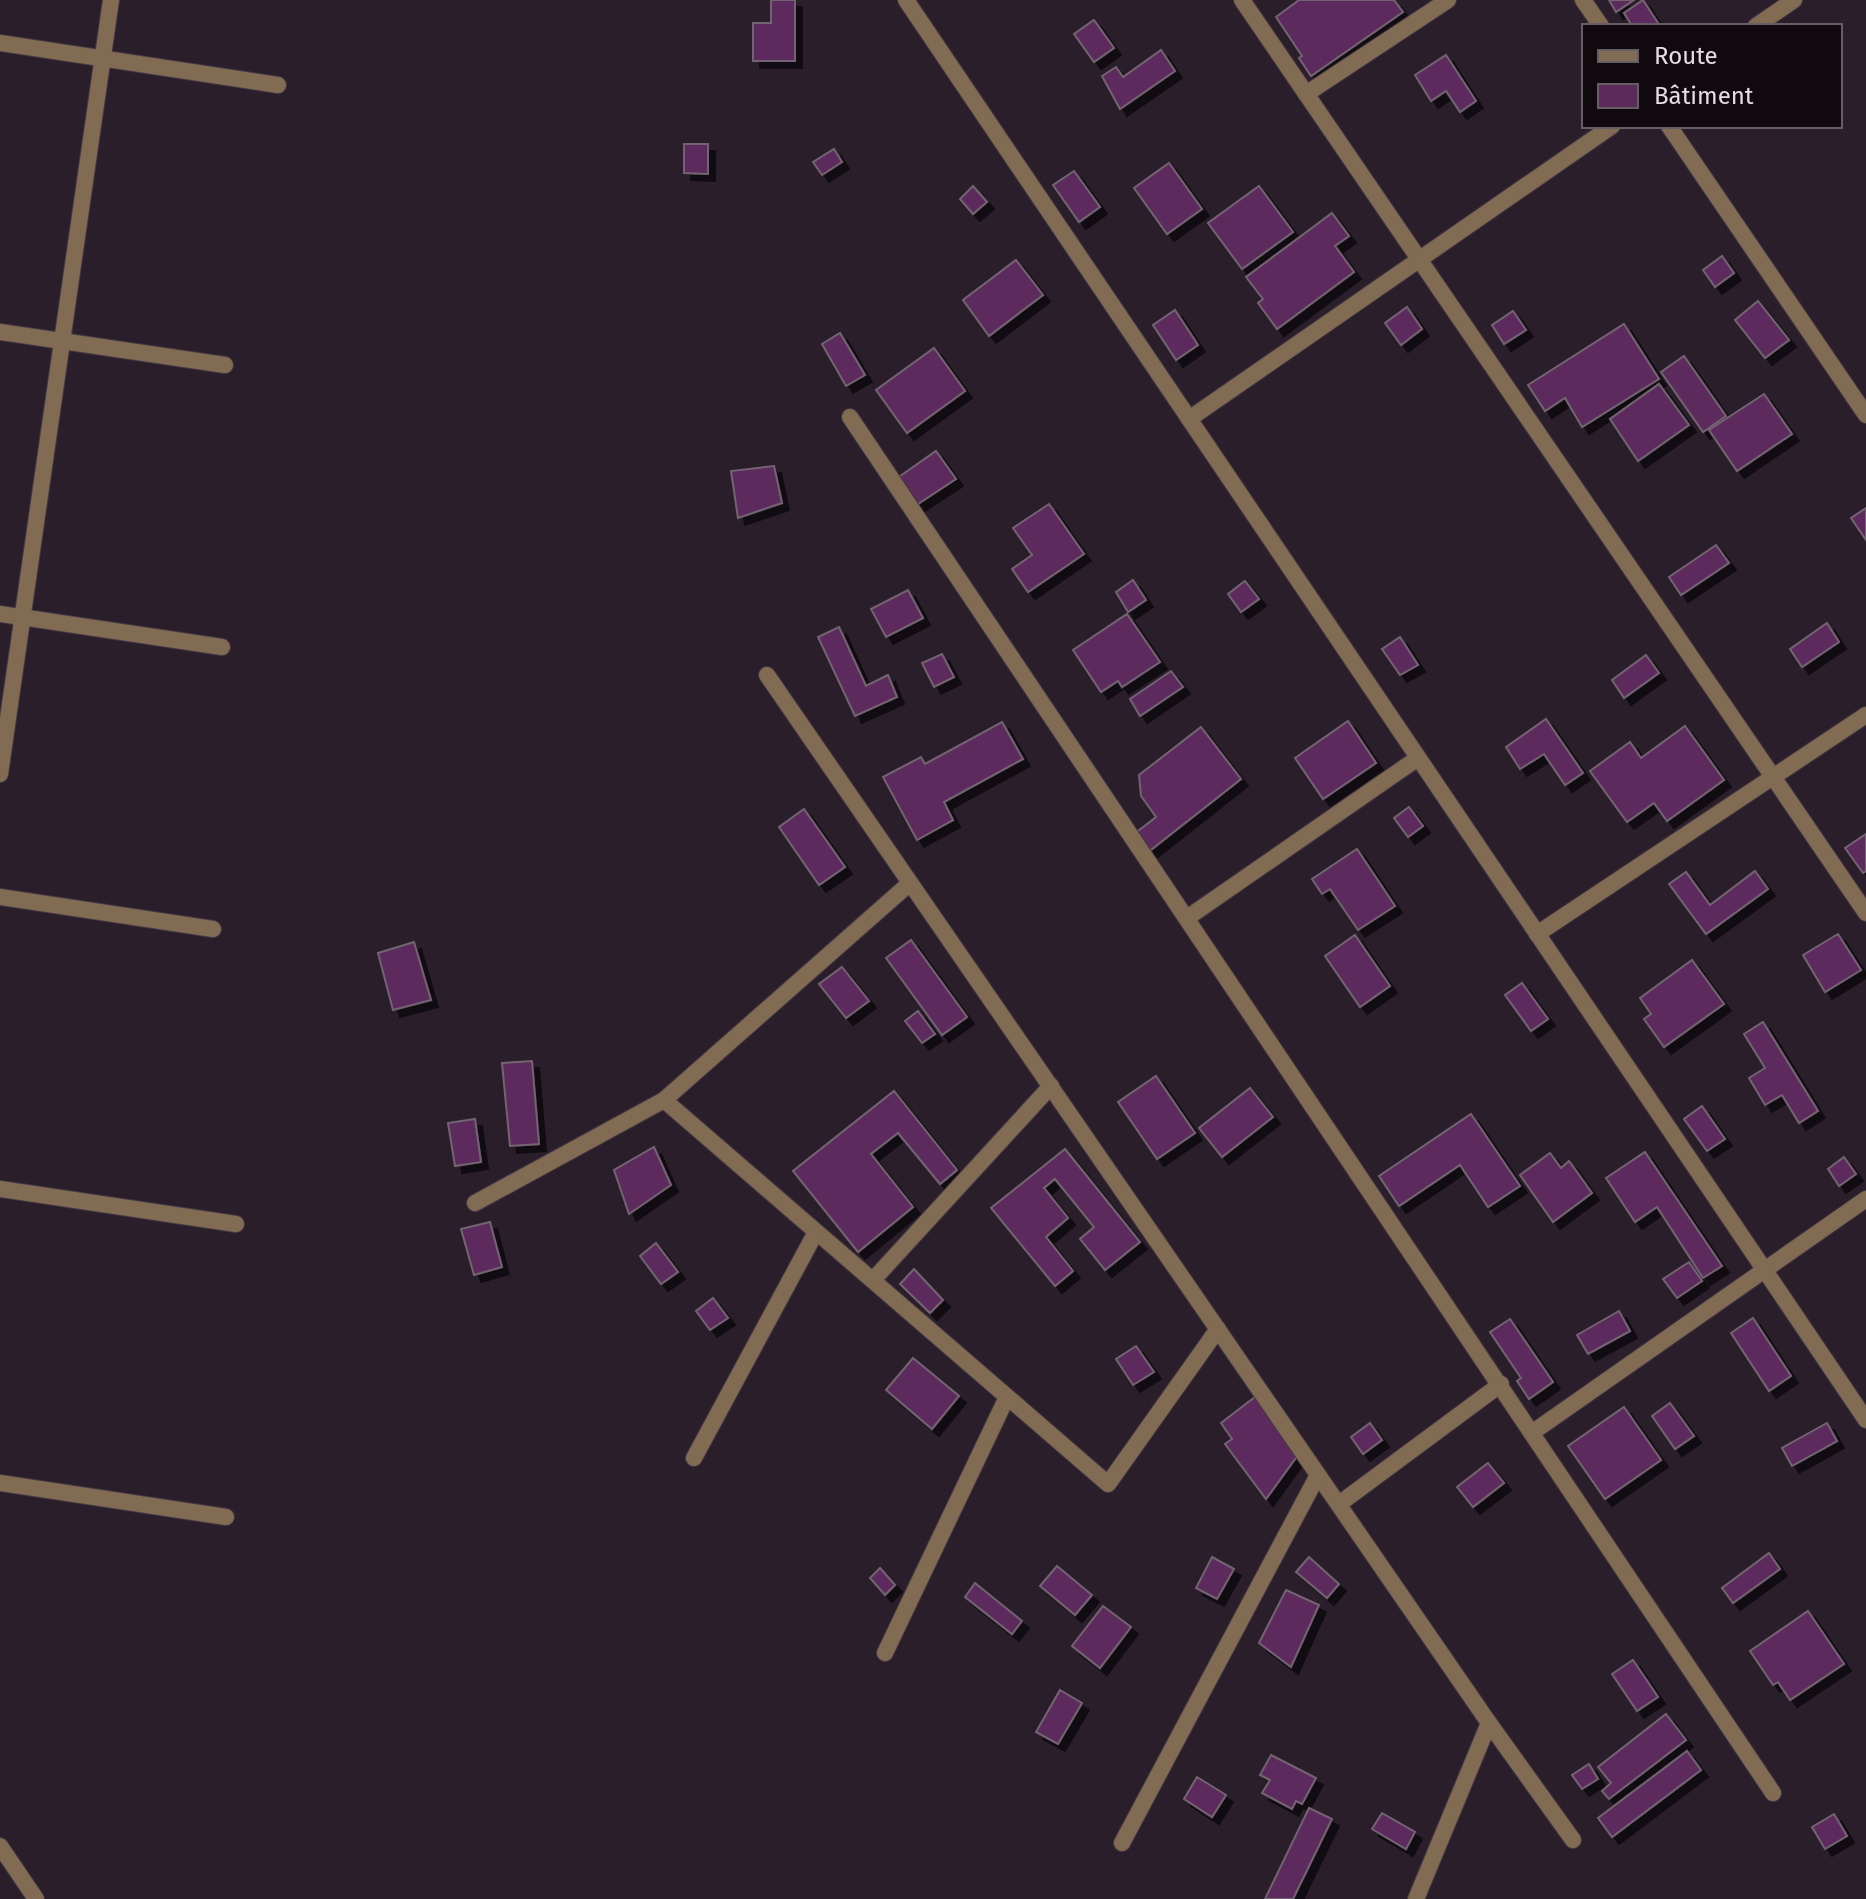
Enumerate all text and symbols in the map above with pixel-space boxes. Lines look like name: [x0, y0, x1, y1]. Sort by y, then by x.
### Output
legend: [1582, 24, 1842, 128]
text: Route: [1654, 42, 1718, 70]
text: Bâtiment: [1654, 82, 1754, 110]

